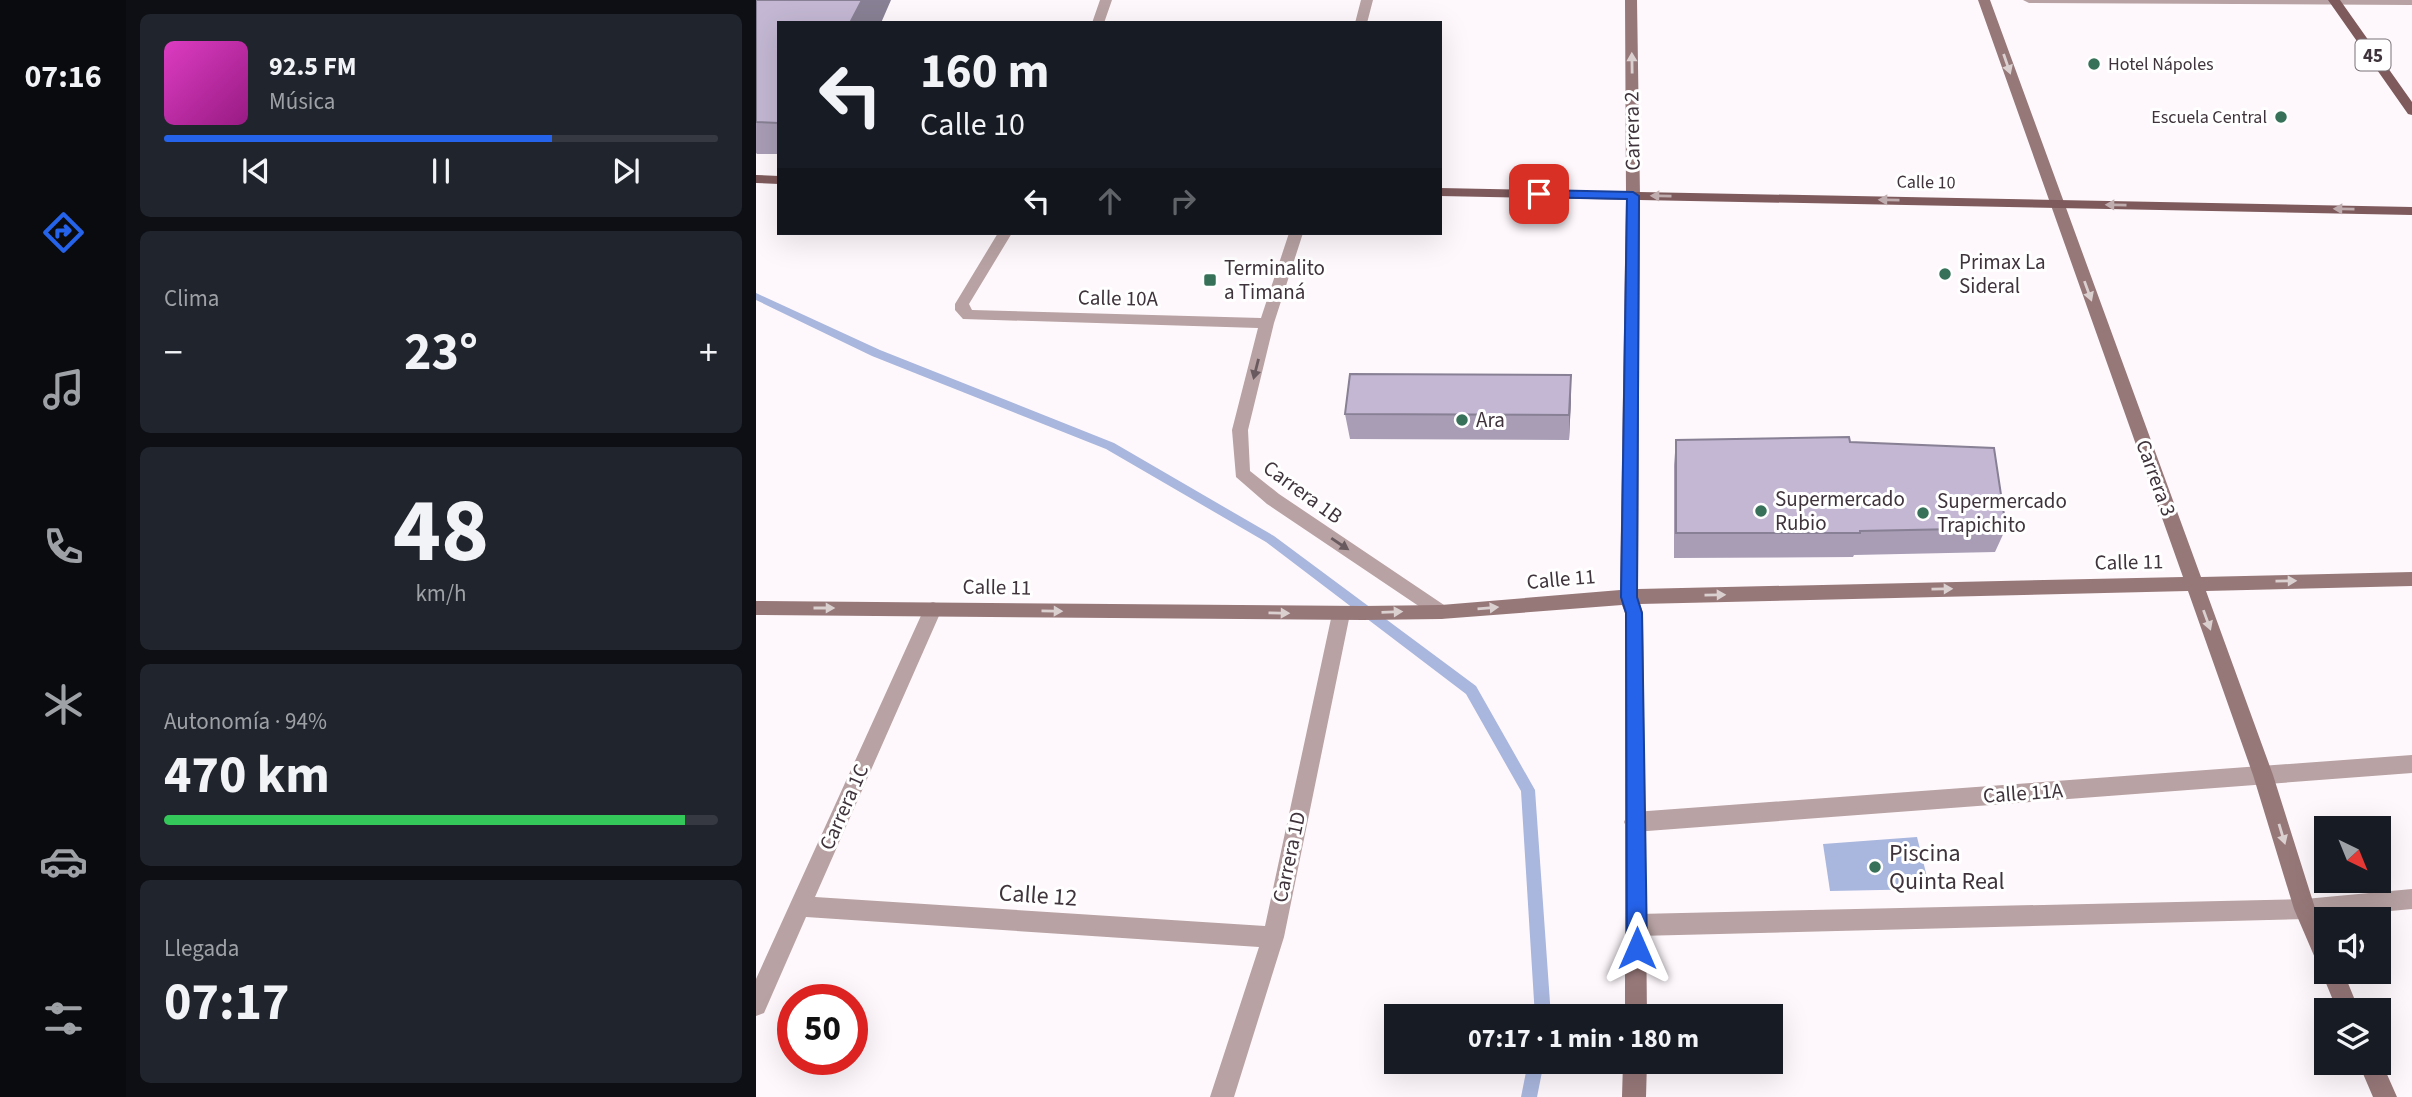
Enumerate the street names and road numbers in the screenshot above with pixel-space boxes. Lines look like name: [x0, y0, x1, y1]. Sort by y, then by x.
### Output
road number: 45: [2356, 40, 2390, 70]
street label: Carrera 2: [1616, 91, 1648, 171]
street label: Calle 10: [1896, 169, 1956, 196]
street label: Calle 10A: [1078, 282, 1159, 314]
street label: Carrera 3: [2128, 436, 2184, 520]
street label: Carrera 1B: [1257, 453, 1349, 531]
street label: Calle 11: [2094, 546, 2164, 578]
street label: Calle 11: [1525, 561, 1597, 597]
street label: Calle 11: [962, 571, 1032, 603]
street label: Carrera 1C: [812, 759, 876, 855]
street label: Calle 11A: [1982, 775, 2065, 811]
street label: Carrera 1D: [1265, 809, 1313, 905]
street label: Calle 12: [998, 875, 1078, 916]

